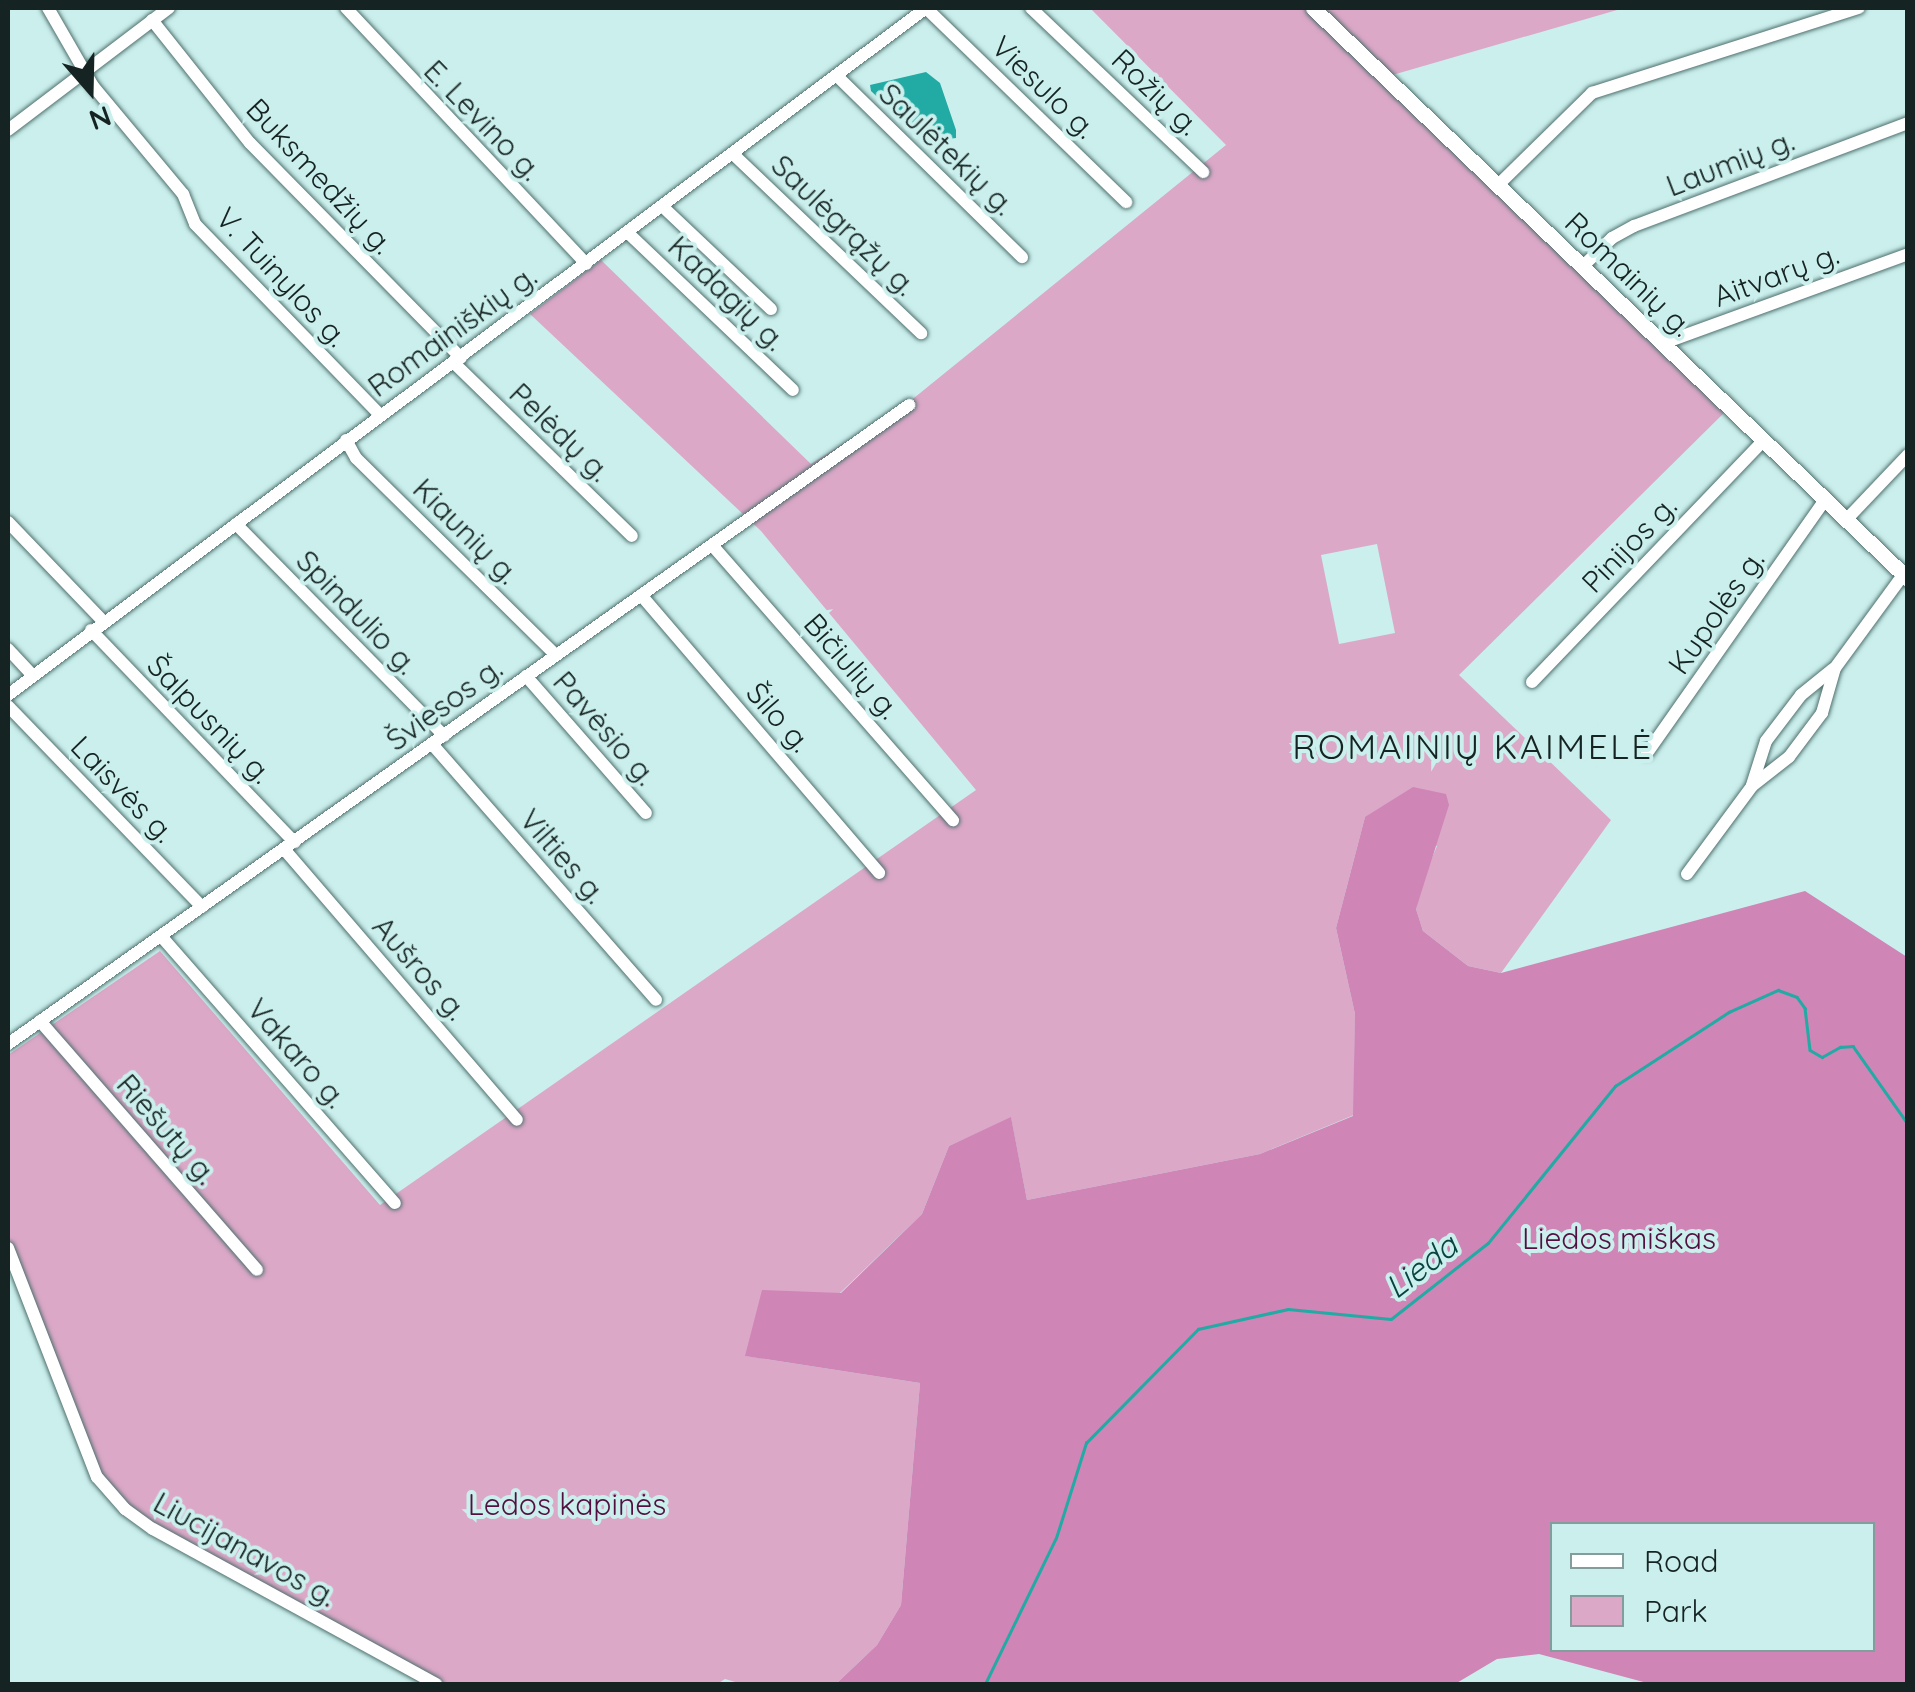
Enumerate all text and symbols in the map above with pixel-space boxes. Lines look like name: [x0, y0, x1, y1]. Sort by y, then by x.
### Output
street label: Viesulo g.: [984, 28, 1104, 146]
north arrow: [40, 40, 140, 140]
street label: Rožių g.: [1105, 41, 1207, 143]
street label: E. Levino g.: [417, 52, 549, 188]
street label: Saulėtekių g.: [872, 76, 1022, 222]
street label: Buksmedžių g.: [239, 91, 401, 261]
text: N: [85, 99, 116, 139]
street label: Laumių g.: [1661, 122, 1799, 204]
street label: Saulėgrąžų g.: [764, 147, 924, 303]
street label: V. Tuinylos g.: [208, 200, 356, 354]
street label: Romainių g.: [1558, 204, 1700, 344]
street label: Kadagių g.: [661, 228, 793, 358]
street label: Aitvarų g.: [1708, 236, 1844, 314]
street label: Romainiškių g.: [361, 258, 543, 404]
street label: Pelėdų g.: [502, 375, 618, 489]
street label: Kiaunių g.: [406, 471, 526, 591]
street label: Pinijos g.: [1574, 488, 1684, 600]
street label: Spindulio g.: [289, 543, 425, 681]
street label: Kupolės g.: [1660, 543, 1772, 681]
street label: Bičiulių g.: [797, 606, 907, 726]
street label: Šalpusnių g.: [140, 647, 280, 791]
street label: Šviesos g.: [379, 650, 509, 758]
street label: Pavėsio g.: [546, 664, 664, 792]
street label: Šilo g.: [739, 675, 819, 759]
district label: ROMAINIŲ KAIMELĖ: [1292, 725, 1654, 767]
street label: Laisvės g.: [64, 728, 182, 850]
street label: Vilties g.: [512, 802, 614, 910]
street label: Aušros g.: [365, 909, 475, 1027]
street label: Vakaro g.: [240, 991, 354, 1115]
street label: Riešutų g.: [109, 1067, 225, 1191]
park label: Liedos miškas: [1522, 1220, 1716, 1256]
water label: Lieda: [1377, 1226, 1465, 1306]
street label: Liucijanavos g.: [147, 1484, 343, 1614]
park label: Ledos kapinės: [468, 1486, 666, 1522]
legend: [1550, 1522, 1875, 1652]
text: Road: [1644, 1542, 1718, 1580]
text: Park: [1644, 1592, 1708, 1630]

